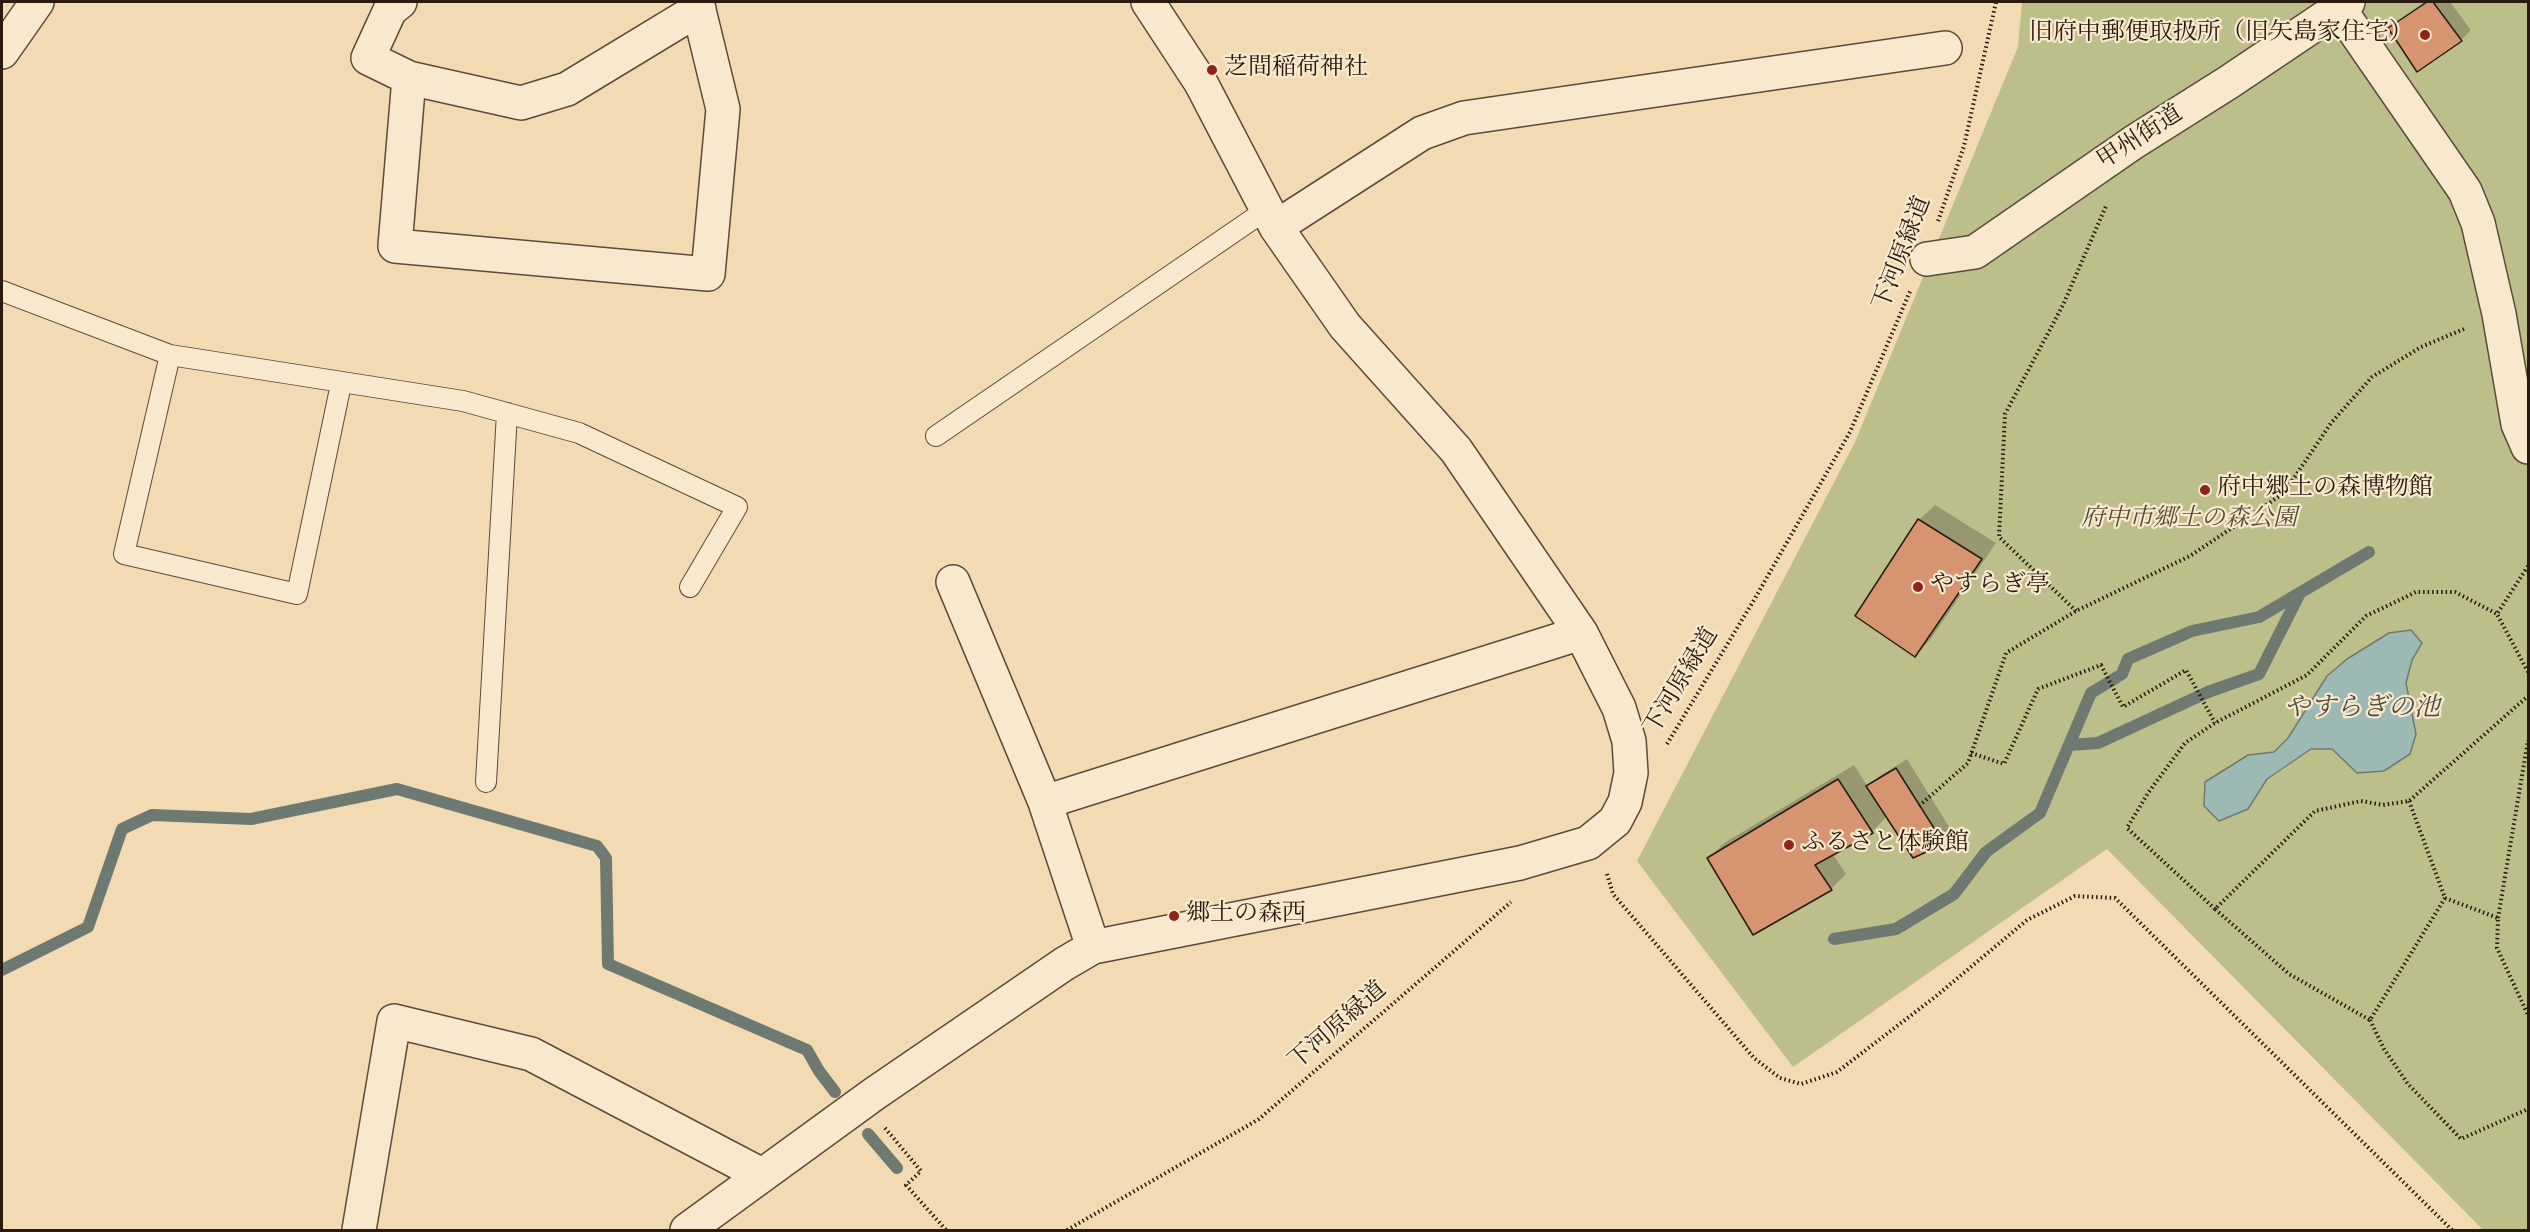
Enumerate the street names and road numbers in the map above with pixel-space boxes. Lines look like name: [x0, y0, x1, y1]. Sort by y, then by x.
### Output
street label: 甲州街道: [2093, 101, 2189, 177]
street label: 下河原緑道: [1869, 193, 1939, 315]
street label: 下河原緑道: [1640, 623, 1726, 741]
street label: 下河原緑道: [1284, 977, 1394, 1077]

